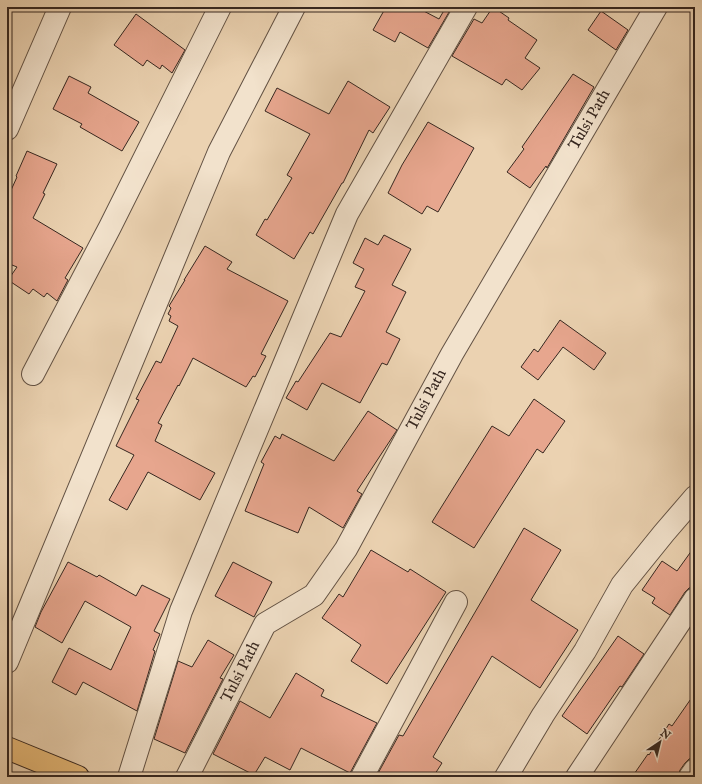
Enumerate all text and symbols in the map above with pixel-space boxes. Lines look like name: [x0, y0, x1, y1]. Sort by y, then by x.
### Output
street label: Tulsi Path: [565, 86, 616, 154]
street label: Tulsi Path: [403, 366, 452, 434]
street label: Tulsi Path: [217, 637, 265, 706]
north arrow: [640, 722, 680, 762]
text: N: [656, 726, 673, 743]

